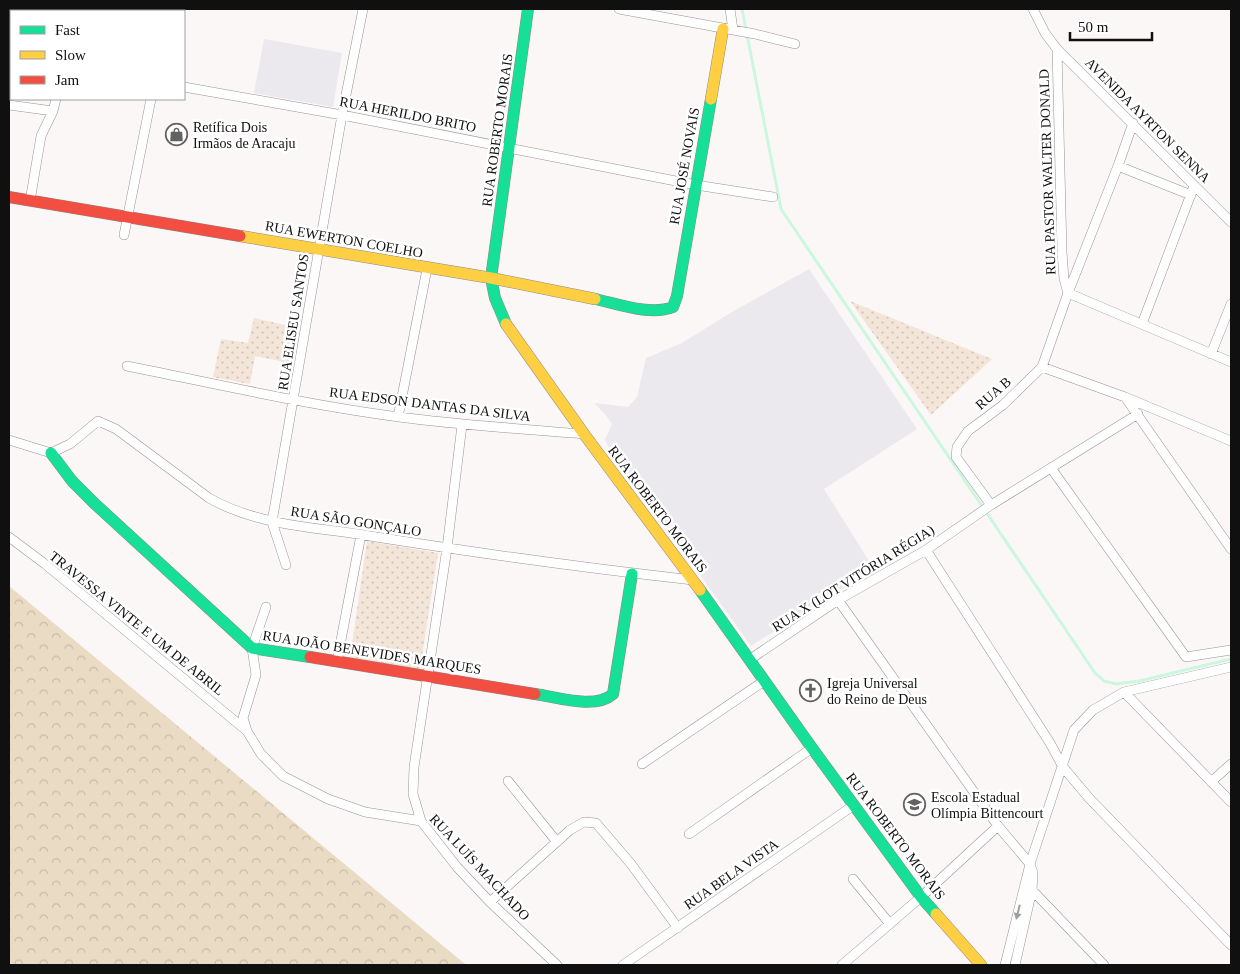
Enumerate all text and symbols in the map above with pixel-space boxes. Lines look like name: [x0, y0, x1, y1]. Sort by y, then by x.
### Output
legend: [10, 10, 185, 100]
scale bar: [1070, 10, 1152, 42]
text: 50 m: [1078, 19, 1109, 35]
text: Fast: [55, 22, 81, 38]
text: Slow: [55, 47, 86, 63]
street label: RUA ROBERTO MORAIS: [479, 53, 516, 208]
street label: AVENIDA AYRTON SENNA: [1082, 55, 1214, 186]
street label: RUA PASTOR WALTER DONALD: [1036, 69, 1059, 275]
text: Jam: [55, 72, 79, 88]
street label: RUA HERILDO BRITO: [338, 94, 478, 135]
street label: RUA JOSÉ NOVAIS: [666, 106, 702, 226]
place label: Retífica Dois Irmãos de Aracaju: [193, 120, 296, 151]
shop icon: Retífica Dois Irmãos de Aracaju: [165, 123, 189, 147]
street label: RUA EWERTON COELHO: [264, 218, 424, 261]
street label: RUA ELISEU SANTOS: [275, 253, 312, 392]
street label: RUA B: [973, 374, 1014, 413]
street label: RUA EDSON DANTAS DA SILVA: [328, 385, 532, 424]
street label: RUA ROBERTO MORAIS: [605, 443, 710, 576]
street label: RUA SÃO GONÇALO: [289, 504, 422, 539]
street label: RUA X (LOT VITÓRIA RÉGIA): [769, 521, 938, 636]
street label: TRAVESSA VINTE E UM DE ABRIL: [46, 548, 227, 698]
street label: RUA JOÃO BENEVIDES MARQUES: [261, 628, 482, 677]
place label: Igreja Universal do Reino de Deus: [827, 676, 927, 707]
church icon: Igreja Universal do Reino de Deus: [799, 679, 823, 703]
street label: RUA ROBERTO MORAIS: [843, 770, 948, 903]
place label: Escola Estadual Olímpia Bittencourt: [931, 790, 1043, 821]
school or university icon: Escola Estadual Olímpia Bittencourt: [903, 793, 927, 817]
street label: RUA LUÍS MACHADO: [427, 811, 533, 923]
street label: RUA BELA VISTA: [681, 836, 782, 913]
one-way arrow: [1014, 904, 1022, 919]

